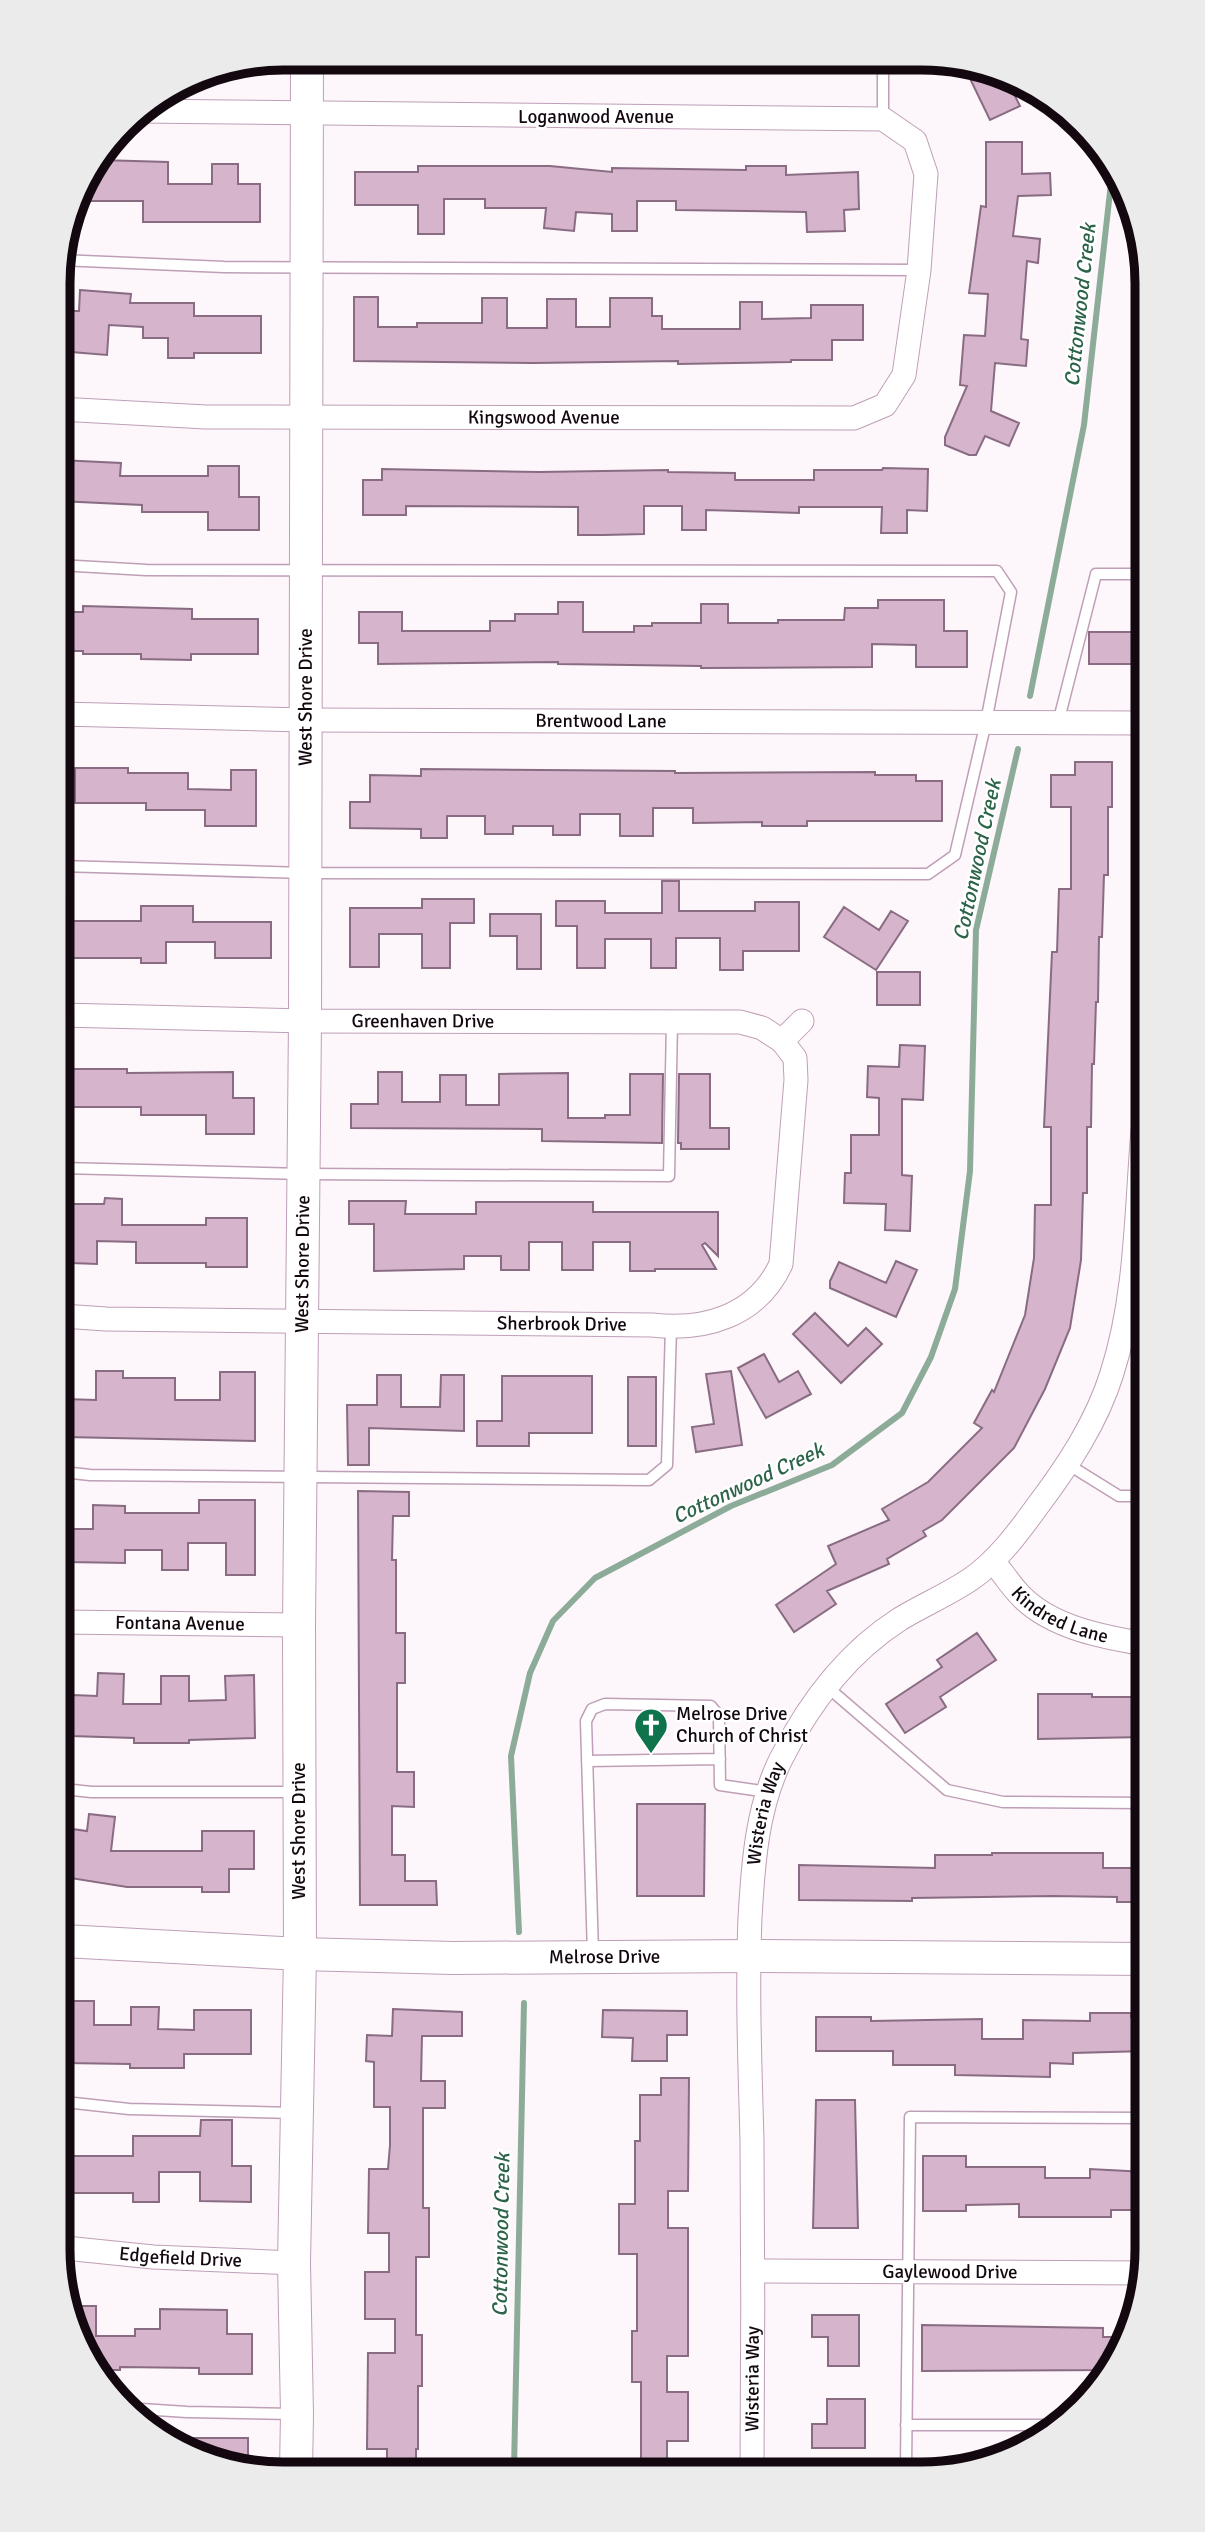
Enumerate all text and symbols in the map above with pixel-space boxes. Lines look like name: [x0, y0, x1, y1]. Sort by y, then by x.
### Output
street label: Loganwood Avenue: [518, 105, 674, 129]
water label: Cottonwood Creek: [1059, 220, 1102, 388]
street label: Kingswood Avenue: [468, 405, 620, 430]
street label: West Shore Drive: [294, 628, 318, 766]
street label: Brentwood Lane: [535, 709, 667, 733]
water label: Cottonwood Creek: [947, 775, 1007, 943]
street label: Greenhaven Drive: [351, 1009, 494, 1033]
street label: West Shore Drive: [290, 1195, 315, 1333]
street label: Sherbrook Drive: [497, 1311, 627, 1337]
water label: Cottonwood Creek: [668, 1436, 830, 1529]
street label: Kindred Lane: [1006, 1581, 1111, 1649]
street label: Fontana Avenue: [115, 1611, 245, 1636]
place label: Melrose Drive Church of Christ: [676, 1702, 808, 1748]
church icon: Melrose Drive Church of Christ: [632, 1706, 670, 1755]
street label: Wisteria Way: [742, 1758, 790, 1866]
street label: West Shore Drive: [287, 1762, 311, 1900]
street label: Melrose Drive: [549, 1945, 660, 1969]
water label: Cottonwood Creek: [487, 2150, 515, 2317]
street label: Edgefield Drive: [118, 2242, 242, 2273]
street label: Gaylewood Drive: [882, 2260, 1018, 2284]
street label: Wisteria Way: [740, 2326, 765, 2432]

